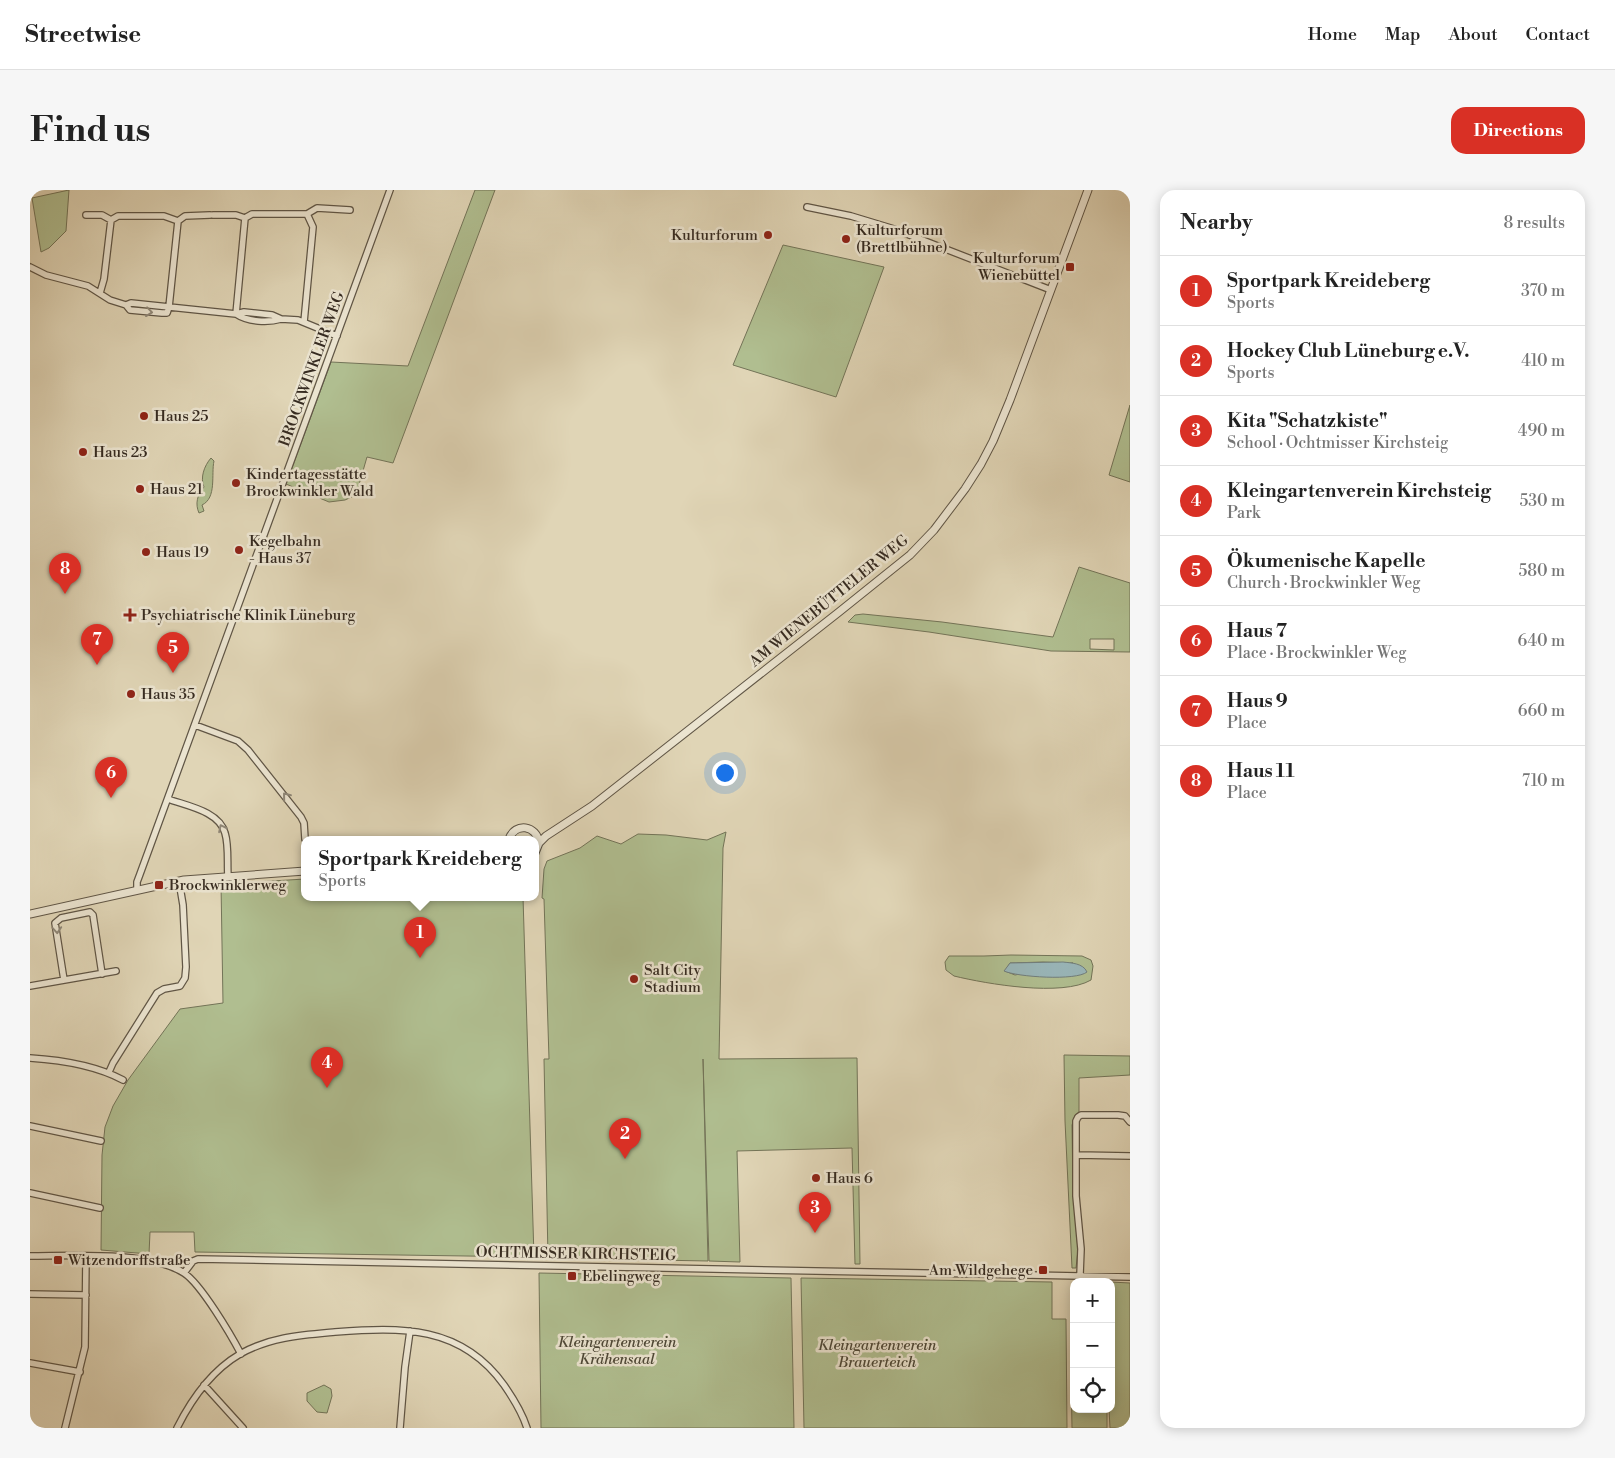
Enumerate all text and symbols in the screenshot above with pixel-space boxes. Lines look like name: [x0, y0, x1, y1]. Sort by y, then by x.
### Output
text: Streetwise: [25, 20, 141, 50]
text: Home: [1308, 23, 1357, 46]
text: Map: [1385, 23, 1421, 46]
text: About: [1449, 23, 1498, 46]
text: Contact: [1526, 23, 1590, 46]
button: Directions: [1451, 107, 1585, 154]
text: Find us: [30, 109, 150, 152]
text: Nearby: [1180, 210, 1253, 236]
text: 8 results: [1503, 213, 1565, 233]
place label: Kulturforum (Brettlbühne): [856, 221, 948, 257]
place label: Kulturforum: [671, 226, 758, 245]
marker: Kulturforum: [762, 229, 774, 241]
marker: Kulturforum (Brettlbühne): [840, 233, 852, 245]
place label: Kulturforum Wienebüttel: [973, 249, 1061, 285]
marker: Kulturforum Wienebüttel: [1064, 261, 1076, 273]
text: Sportpark Kreideberg: [1227, 269, 1430, 293]
text: 1: [1192, 281, 1200, 301]
text: 370 m: [1521, 281, 1565, 301]
street label: BROCKWINKLER WEG: [275, 289, 349, 450]
text: Sports: [1227, 293, 1274, 313]
one-way arrow: [145, 306, 153, 317]
text: Hockey Club Lüneburg e.V.: [1227, 339, 1470, 363]
text: 2: [1191, 351, 1201, 371]
text: 410 m: [1521, 351, 1565, 371]
text: Sports: [1227, 363, 1274, 383]
place label: Haus 25: [154, 407, 209, 426]
text: Kita "Schatzkiste": [1227, 409, 1388, 433]
marker: Haus 25: [138, 410, 150, 422]
text: 3: [1191, 421, 1201, 441]
text: 490 m: [1518, 421, 1565, 441]
text: School · Ochtmisser Kirchsteig: [1227, 433, 1448, 453]
place label: Haus 23: [93, 443, 148, 462]
marker: Haus 23: [77, 446, 89, 458]
place label: Kindertagesstätte Brockwinkler Wald: [245, 465, 374, 501]
marker: Kindertagesstätte Brockwinkler Wald: [230, 477, 242, 489]
text: Kleingartenverein Kirchsteig: [1227, 479, 1491, 503]
place label: Haus 21: [150, 480, 204, 499]
marker: Haus 21: [134, 483, 146, 495]
text: 4: [1191, 491, 1201, 511]
text: 530 m: [1519, 491, 1565, 511]
text: Park: [1227, 503, 1260, 523]
street label: AM WIENEBÜTTELER WEG: [744, 530, 912, 672]
place label: Kegelbahn - Haus 37: [249, 532, 321, 568]
place label: Haus 19: [156, 543, 209, 562]
marker: Kegelbahn - Haus 37: [233, 544, 245, 556]
marker: Haus 19: [140, 546, 152, 558]
text: Ökumenische Kapelle: [1227, 549, 1425, 573]
pin: 8: [49, 553, 81, 594]
text: 5: [1191, 561, 1201, 581]
text: 580 m: [1518, 561, 1565, 581]
text: Church · Brockwinkler Weg: [1227, 573, 1421, 593]
place label: Psychiatrische Klinik Lüneburg: [141, 606, 356, 625]
marker: Psychiatrische Klinik Lüneburg: [123, 608, 137, 622]
text: Haus 7: [1227, 619, 1287, 643]
pin: 7: [81, 624, 113, 665]
text: 6: [1191, 631, 1201, 651]
text: 640 m: [1518, 631, 1565, 651]
pin: 5: [157, 632, 189, 673]
text: Place · Brockwinkler Weg: [1227, 643, 1407, 663]
place label: Haus 35: [141, 685, 195, 704]
marker: Haus 35: [125, 688, 137, 700]
text: Haus 9: [1227, 689, 1288, 713]
text: 7: [1191, 701, 1201, 721]
text: 660 m: [1518, 701, 1565, 721]
text: Place: [1227, 713, 1267, 733]
pin: 6: [95, 757, 127, 798]
text: Haus 11: [1227, 759, 1295, 783]
your location: [712, 760, 738, 786]
text: 8: [1191, 771, 1201, 791]
text: 710 m: [1522, 771, 1565, 791]
text: Place: [1227, 783, 1267, 803]
one-way arrow: [283, 793, 291, 802]
one-way arrow: [218, 825, 228, 834]
popup: [301, 836, 539, 901]
text: Sportpark Kreideberg: [319, 847, 521, 871]
text: Sports: [319, 871, 366, 891]
place label: Brockwinklerweg: [168, 876, 287, 895]
marker: Brockwinklerweg: [153, 879, 165, 891]
pin: 1: [404, 917, 436, 958]
one-way arrow: [51, 926, 62, 934]
place label: Salt City Stadium: [644, 961, 701, 997]
marker: Salt City Stadium: [628, 973, 640, 985]
pin: 4: [311, 1047, 343, 1088]
pin: 2: [609, 1118, 641, 1159]
place label: Haus 6: [826, 1169, 873, 1188]
marker: Haus 6: [810, 1172, 822, 1184]
pin: 3: [799, 1192, 831, 1233]
street label: OCHTMISSER KIRCHSTEIG: [476, 1243, 676, 1265]
place label: Witzendorffstraße: [67, 1251, 190, 1270]
marker: Witzendorffstraße: [52, 1254, 64, 1266]
place label: Am Wildgehege: [928, 1261, 1033, 1280]
marker: Am Wildgehege: [1037, 1264, 1049, 1276]
place label: Ebelingweg: [582, 1267, 660, 1286]
marker: Ebelingweg: [566, 1270, 578, 1282]
map controls: [1070, 1278, 1115, 1413]
button: +: [1070, 1278, 1115, 1323]
button: −: [1070, 1323, 1115, 1368]
park label: Kleingartenverein Krähensaal: [558, 1333, 677, 1369]
park label: Kleingartenverein Brauerteich: [818, 1336, 937, 1372]
button: locate: [1070, 1368, 1115, 1413]

